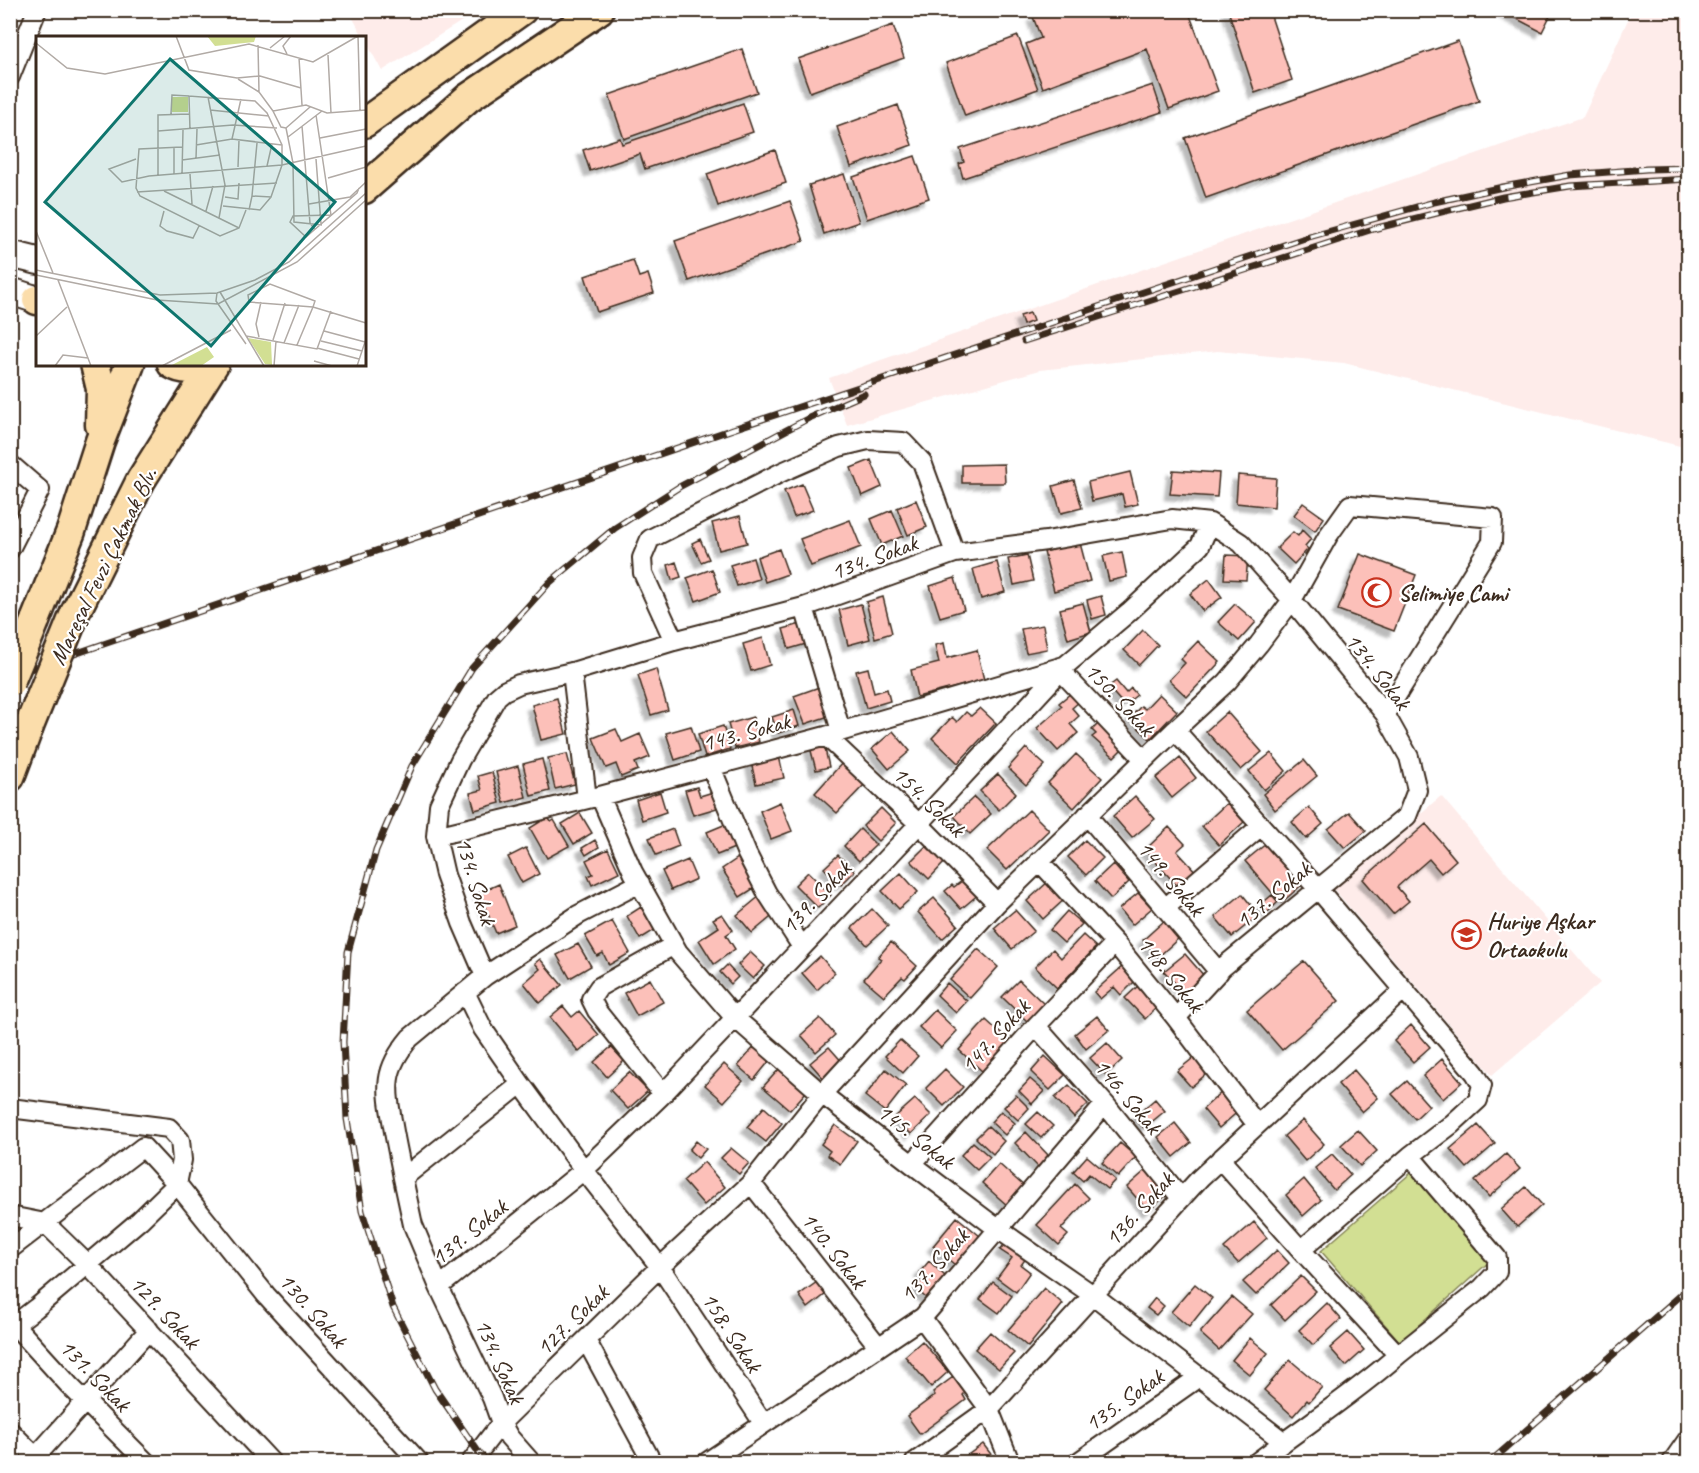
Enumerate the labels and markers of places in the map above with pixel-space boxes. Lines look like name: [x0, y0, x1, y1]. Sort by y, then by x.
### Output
mosque icon: Selimiye Cami: [1361, 577, 1393, 609]
place label: Selimiye Cami: [1398, 578, 1511, 608]
place label: Huriye Aşkar Ortaokulu: [1487, 906, 1596, 964]
school or university icon: Huriye Aşkar Ortaokulu: [1450, 919, 1482, 951]

